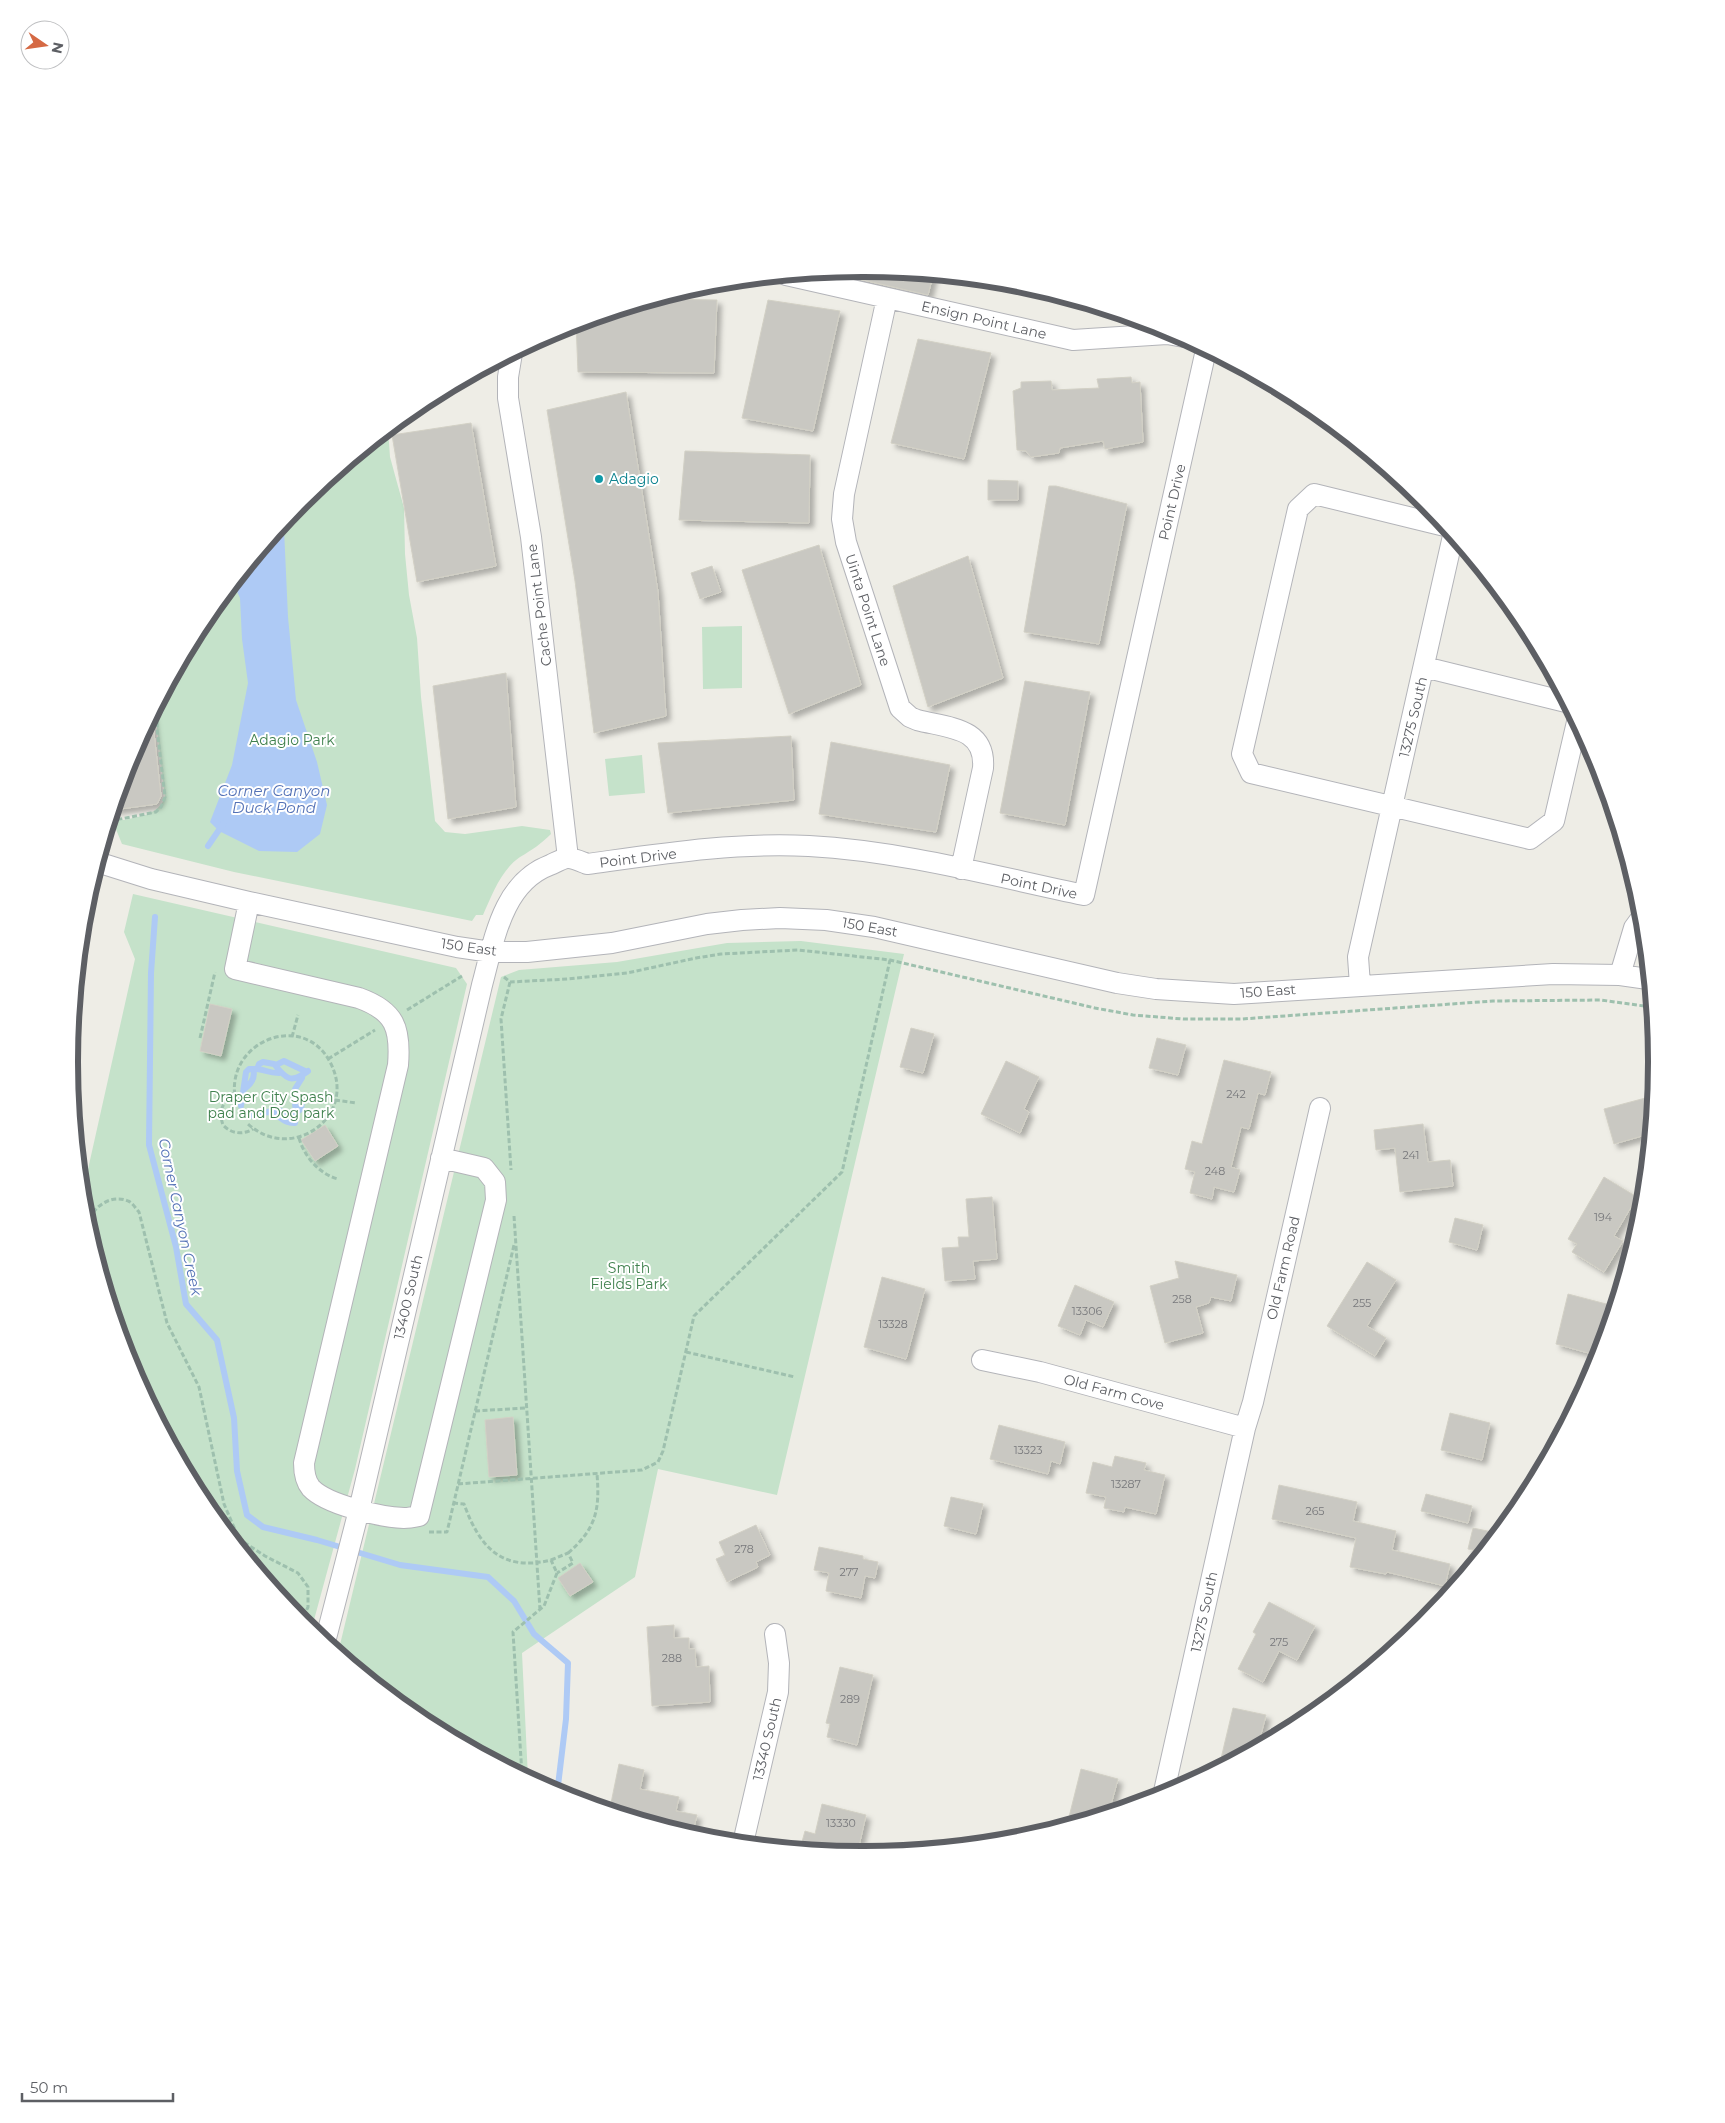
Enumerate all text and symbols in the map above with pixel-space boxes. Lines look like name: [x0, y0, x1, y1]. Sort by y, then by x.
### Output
north arrow: [20, 20, 70, 70]
text: N: [48, 40, 68, 55]
street label: Ensign Point Lane: [920, 297, 1048, 343]
street label: Point Drive: [1154, 462, 1190, 542]
place label: Adagio: [609, 470, 659, 488]
marker: Adagio: [593, 473, 605, 485]
street label: Cache Point Lane: [523, 543, 555, 667]
street label: Uinta Point Lane: [841, 551, 895, 669]
street label: 13275 South: [1395, 675, 1431, 759]
park label: Adagio Park: [249, 731, 335, 749]
water label: Corner Canyon Duck Pond: [218, 781, 330, 817]
street label: Point Drive: [598, 844, 678, 872]
street label: Point Drive: [999, 869, 1079, 903]
street label: 150 East: [841, 913, 899, 941]
street label: 150 East: [440, 934, 498, 960]
street label: 150 East: [1239, 980, 1297, 1002]
house number: 242: [1226, 1087, 1246, 1101]
park label: Draper City Spash pad and Dog park: [208, 1088, 335, 1122]
water label: Corner Canyon Creek: [155, 1136, 207, 1298]
house number: 241: [1403, 1148, 1419, 1162]
house number: 248: [1205, 1164, 1225, 1178]
house number: 194: [1594, 1210, 1613, 1224]
street label: Old Farm Road: [1262, 1214, 1304, 1322]
street label: 13400 South: [390, 1253, 426, 1341]
park label: Smith Fields Park: [591, 1259, 668, 1293]
house number: 258: [1172, 1292, 1192, 1306]
house number: 255: [1353, 1296, 1371, 1310]
house number: 13306: [1072, 1304, 1102, 1318]
house number: 13328: [878, 1317, 908, 1331]
street label: Old Farm Cove: [1062, 1370, 1166, 1414]
house number: 13323: [1014, 1443, 1042, 1457]
house number: 13287: [1111, 1477, 1141, 1491]
house number: 265: [1305, 1504, 1325, 1518]
house number: 278: [734, 1542, 754, 1556]
house number: 277: [839, 1565, 859, 1579]
street label: 13275 South: [1187, 1570, 1221, 1654]
house number: 275: [1270, 1635, 1288, 1649]
house number: 288: [662, 1651, 682, 1665]
house number: 289: [840, 1692, 860, 1706]
street label: 13340 South: [749, 1696, 785, 1782]
house number: 13330: [826, 1816, 856, 1830]
scale bar: [22, 2070, 174, 2102]
text: 50 m: [30, 2078, 68, 2097]

